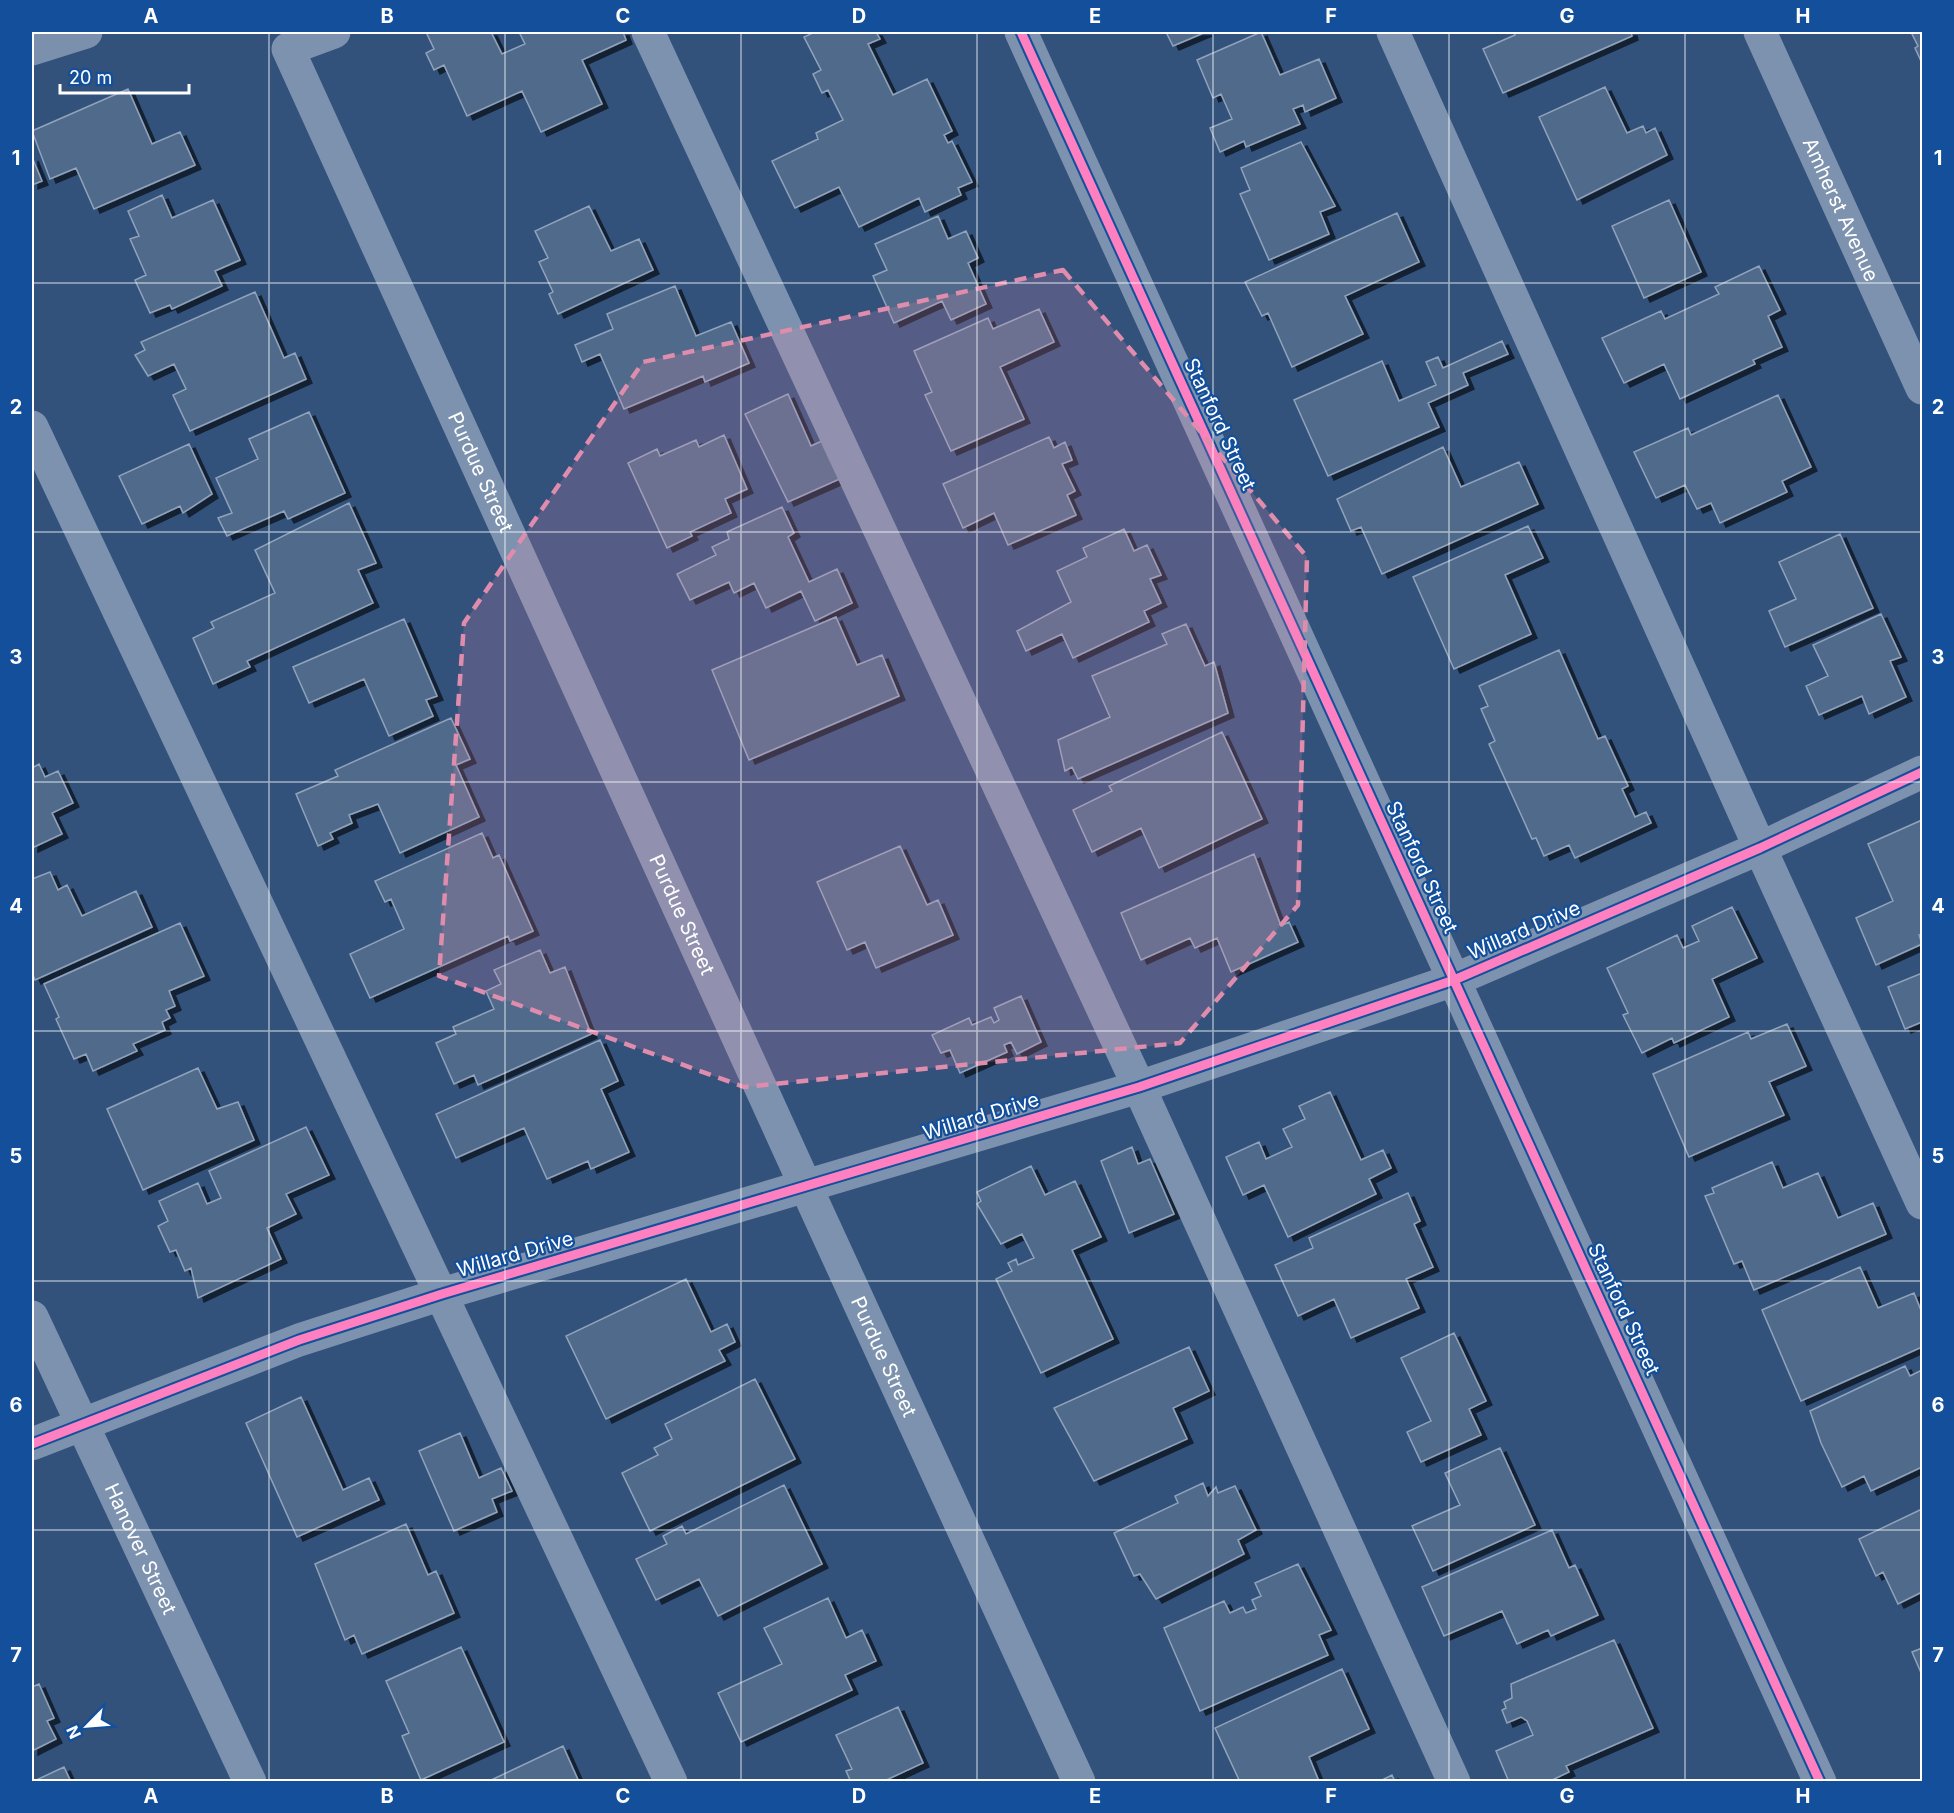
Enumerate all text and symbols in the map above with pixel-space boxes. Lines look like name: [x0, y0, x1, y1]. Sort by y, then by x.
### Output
text: A: [144, 4, 159, 28]
text: B: [380, 4, 394, 28]
text: C: [616, 4, 630, 28]
text: D: [852, 4, 866, 28]
text: E: [1089, 4, 1101, 28]
text: F: [1325, 4, 1337, 28]
text: G: [1559, 4, 1575, 28]
text: H: [1796, 4, 1810, 28]
scale bar: [60, 57, 189, 95]
text: 20 m: [69, 67, 112, 88]
street label: Amherst Avenue: [1798, 134, 1884, 285]
text: 1: [12, 146, 20, 170]
text: 1: [1934, 146, 1942, 170]
street label: Stanford Street: [1179, 354, 1261, 494]
text: 2: [10, 395, 22, 419]
text: 2: [1932, 395, 1944, 419]
street label: Purdue Street: [443, 408, 519, 537]
text: 3: [10, 645, 22, 669]
text: 3: [1932, 645, 1944, 669]
street label: Stanford Street: [1381, 797, 1463, 937]
street label: Purdue Street: [644, 851, 720, 979]
text: 4: [9, 894, 23, 918]
text: 4: [1931, 894, 1945, 918]
street label: Willard Drive: [1464, 895, 1584, 965]
street label: Willard Drive: [920, 1087, 1042, 1145]
text: 5: [10, 1144, 22, 1168]
text: 5: [1932, 1144, 1944, 1168]
street label: Willard Drive: [454, 1226, 576, 1282]
street label: Stanford Street: [1583, 1239, 1665, 1379]
street label: Purdue Street: [846, 1293, 922, 1421]
text: 6: [10, 1393, 23, 1417]
text: 6: [1932, 1393, 1945, 1417]
street label: Hanover Street: [100, 1480, 182, 1618]
text: 7: [10, 1643, 22, 1667]
text: 7: [1932, 1643, 1944, 1667]
north arrow: [57, 1696, 117, 1756]
text: N: [62, 1723, 85, 1742]
text: A: [144, 1784, 159, 1808]
text: B: [380, 1784, 394, 1808]
text: C: [616, 1784, 630, 1808]
text: D: [852, 1784, 866, 1808]
text: E: [1089, 1784, 1101, 1808]
text: F: [1325, 1784, 1337, 1808]
text: G: [1559, 1784, 1575, 1808]
text: H: [1796, 1784, 1810, 1808]

